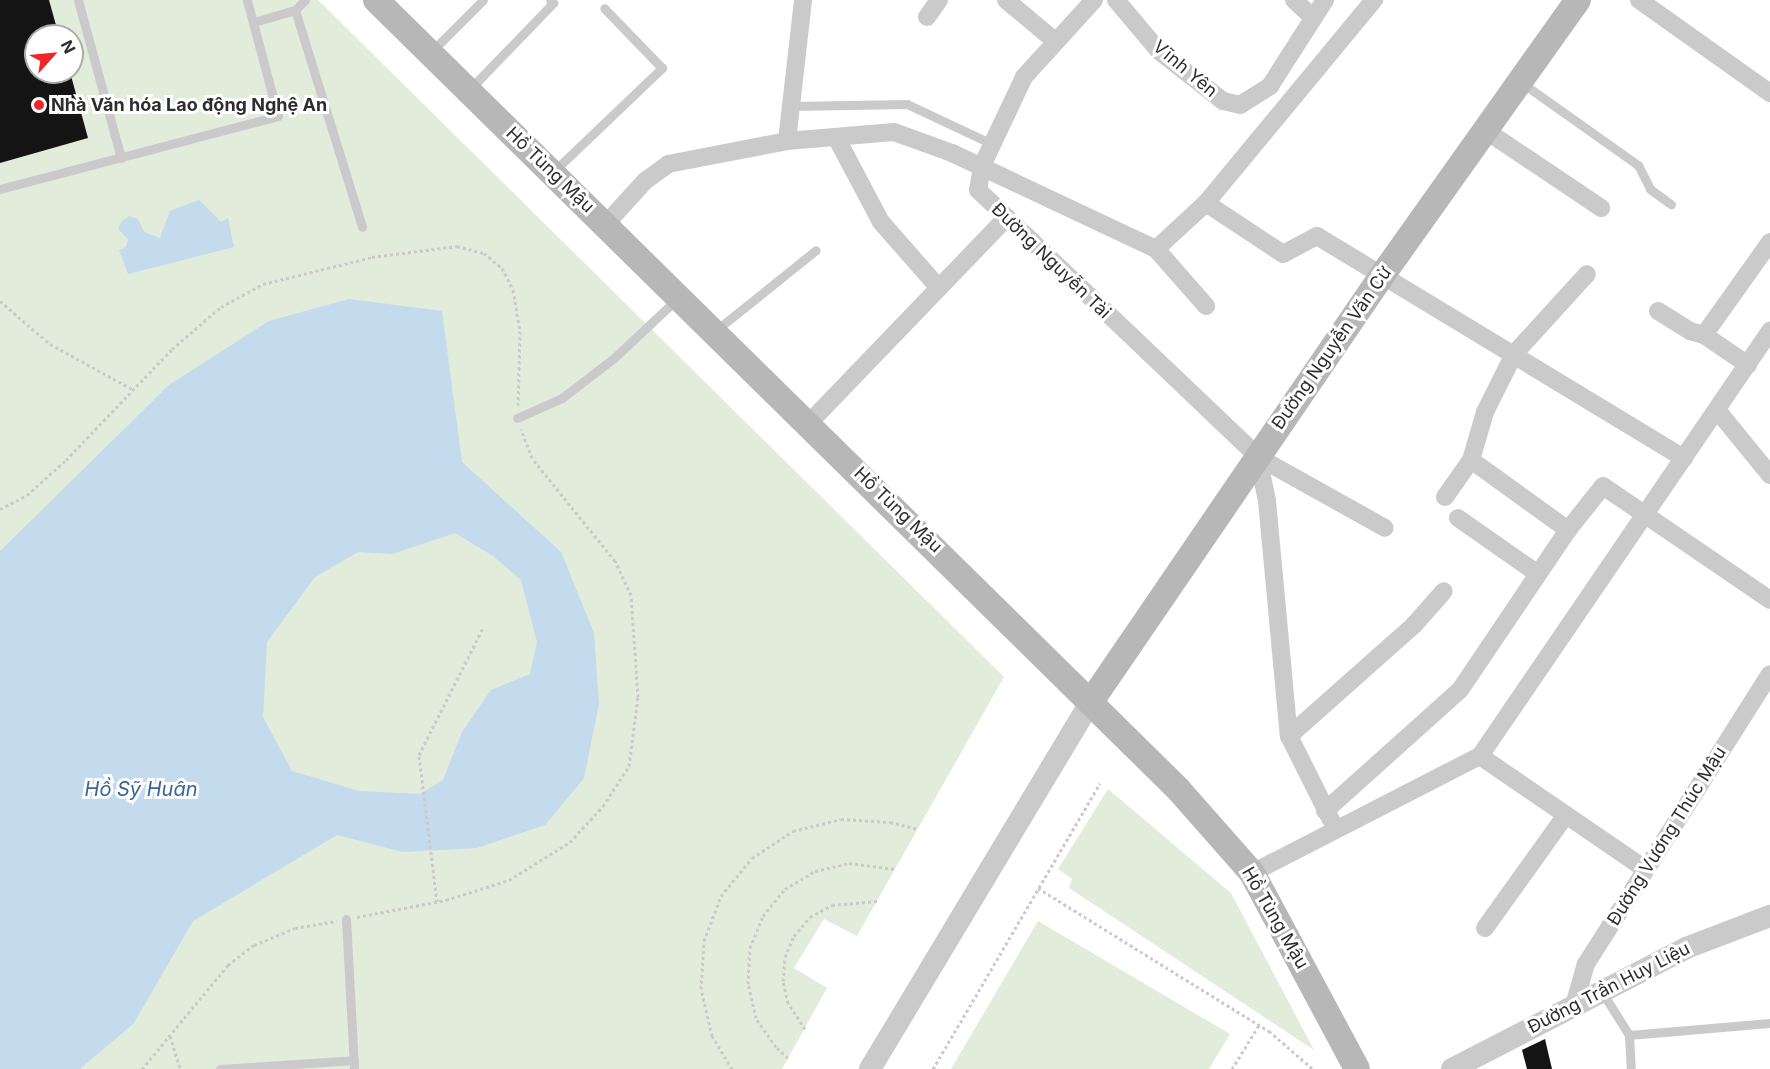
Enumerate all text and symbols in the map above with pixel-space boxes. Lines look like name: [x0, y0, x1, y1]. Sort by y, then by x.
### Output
north arrow: [24, 24, 84, 84]
street label: Vĩnh Yên: [1148, 36, 1222, 102]
text: N: [57, 37, 80, 57]
place label: Nhà Văn hóa Lao động Nghệ An: [51, 94, 327, 116]
marker: Nhà Văn hóa Lao động Nghệ An: [32, 98, 46, 112]
street label: Hồ Tùng Mậu: [502, 123, 598, 217]
street label: Đường Nguyễn Tài: [987, 199, 1115, 323]
street label: Đường Nguyễn Văn Cừ: [1268, 262, 1396, 434]
street label: Hồ Tùng Mậu: [850, 463, 946, 557]
street label: Đường Vương Thúc Mậu: [1603, 743, 1731, 929]
water label: Hồ Sỹ Huân: [85, 777, 197, 801]
street label: Hồ Tùng Mậu: [1237, 863, 1313, 973]
street label: Đường Trần Huy Liệu: [1524, 938, 1694, 1038]

